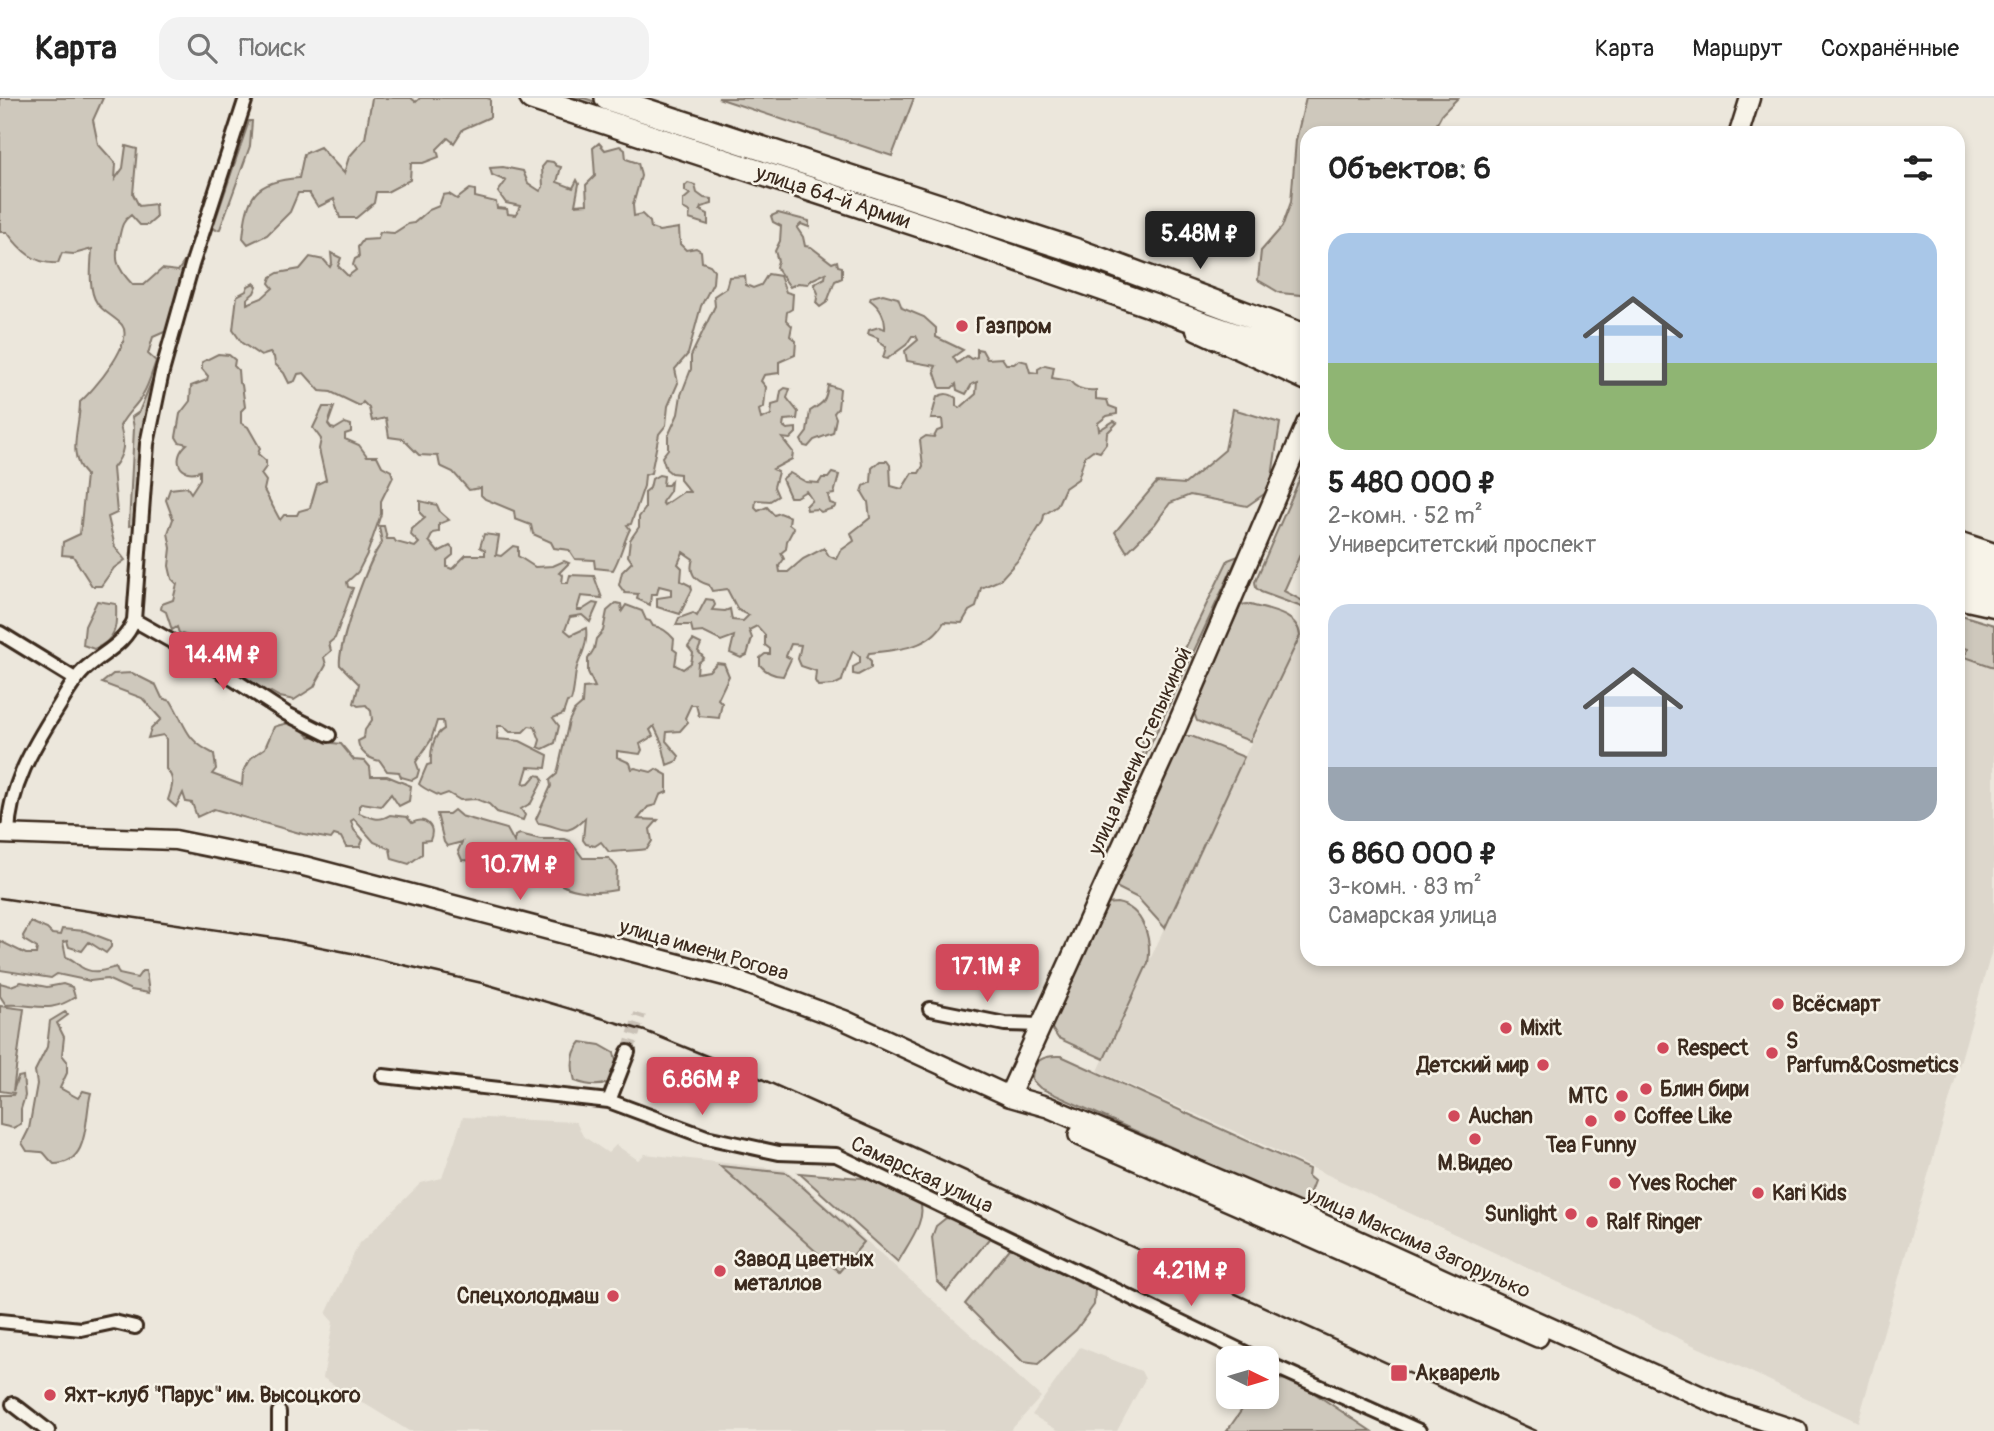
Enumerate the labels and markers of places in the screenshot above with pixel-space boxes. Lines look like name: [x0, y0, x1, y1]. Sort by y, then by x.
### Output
pin: 5.48M ₽: [1135, 212, 1265, 271]
place label: Газпром: [976, 313, 1052, 340]
marker: Газпром: [954, 318, 970, 334]
pin: 14.4M ₽: [158, 632, 288, 692]
pin: 10.7M ₽: [455, 842, 585, 902]
pin: 17.1M ₽: [922, 944, 1052, 1004]
place label: Всёсмарт: [1792, 991, 1881, 1018]
marker: Всёсмарт: [1770, 996, 1786, 1012]
place label: Mixit: [1520, 1015, 1562, 1042]
marker: Mixit: [1498, 1020, 1514, 1036]
place label: S Parfum&Cosmetics: [1786, 1028, 1959, 1079]
place label: Respect: [1677, 1035, 1749, 1062]
marker: Respect: [1655, 1040, 1671, 1056]
marker: S Parfum&Cosmetics: [1764, 1045, 1780, 1061]
place label: Детский мир: [1415, 1052, 1529, 1079]
marker: Детский мир: [1535, 1057, 1551, 1073]
pin: 6.86M ₽: [637, 1058, 767, 1117]
place label: Блин бири: [1660, 1076, 1749, 1103]
marker: Блин бири: [1638, 1081, 1654, 1097]
place label: МТС: [1568, 1083, 1608, 1110]
marker: МТС: [1614, 1088, 1630, 1104]
place label: Auchan: [1468, 1103, 1533, 1130]
place label: Coffee Like: [1634, 1103, 1733, 1130]
marker: Auchan: [1446, 1108, 1462, 1124]
marker: Coffee Like: [1612, 1108, 1628, 1124]
marker: Tea Funny: [1583, 1113, 1599, 1129]
marker: М.Видео: [1467, 1131, 1483, 1147]
place label: Tea Funny: [1545, 1132, 1636, 1159]
place label: М.Видео: [1437, 1150, 1513, 1177]
place label: Yves Rocher: [1628, 1170, 1737, 1197]
marker: Yves Rocher: [1607, 1175, 1623, 1191]
place label: Kari Kids: [1772, 1180, 1847, 1207]
marker: Kari Kids: [1750, 1185, 1766, 1201]
place label: Sunlight: [1484, 1201, 1558, 1228]
marker: Sunlight: [1563, 1206, 1579, 1222]
place label: Ralf Ringer: [1606, 1209, 1702, 1236]
marker: Ralf Ringer: [1584, 1214, 1600, 1230]
place label: Завод цветных металлов: [734, 1246, 874, 1297]
pin: 4.21M ₽: [1126, 1248, 1256, 1308]
marker: Завод цветных металлов: [712, 1263, 728, 1279]
place label: Спецхолодмаш: [457, 1283, 599, 1310]
marker: Спецхолодмаш: [605, 1288, 621, 1304]
place label: Акварель: [1415, 1360, 1501, 1387]
marker: Акварель: [1389, 1363, 1409, 1383]
place label: Яхт-клуб "Парус" им. Высоцкого: [64, 1382, 361, 1409]
marker: Яхт-клуб "Парус" им. Высоцкого: [42, 1387, 58, 1403]

